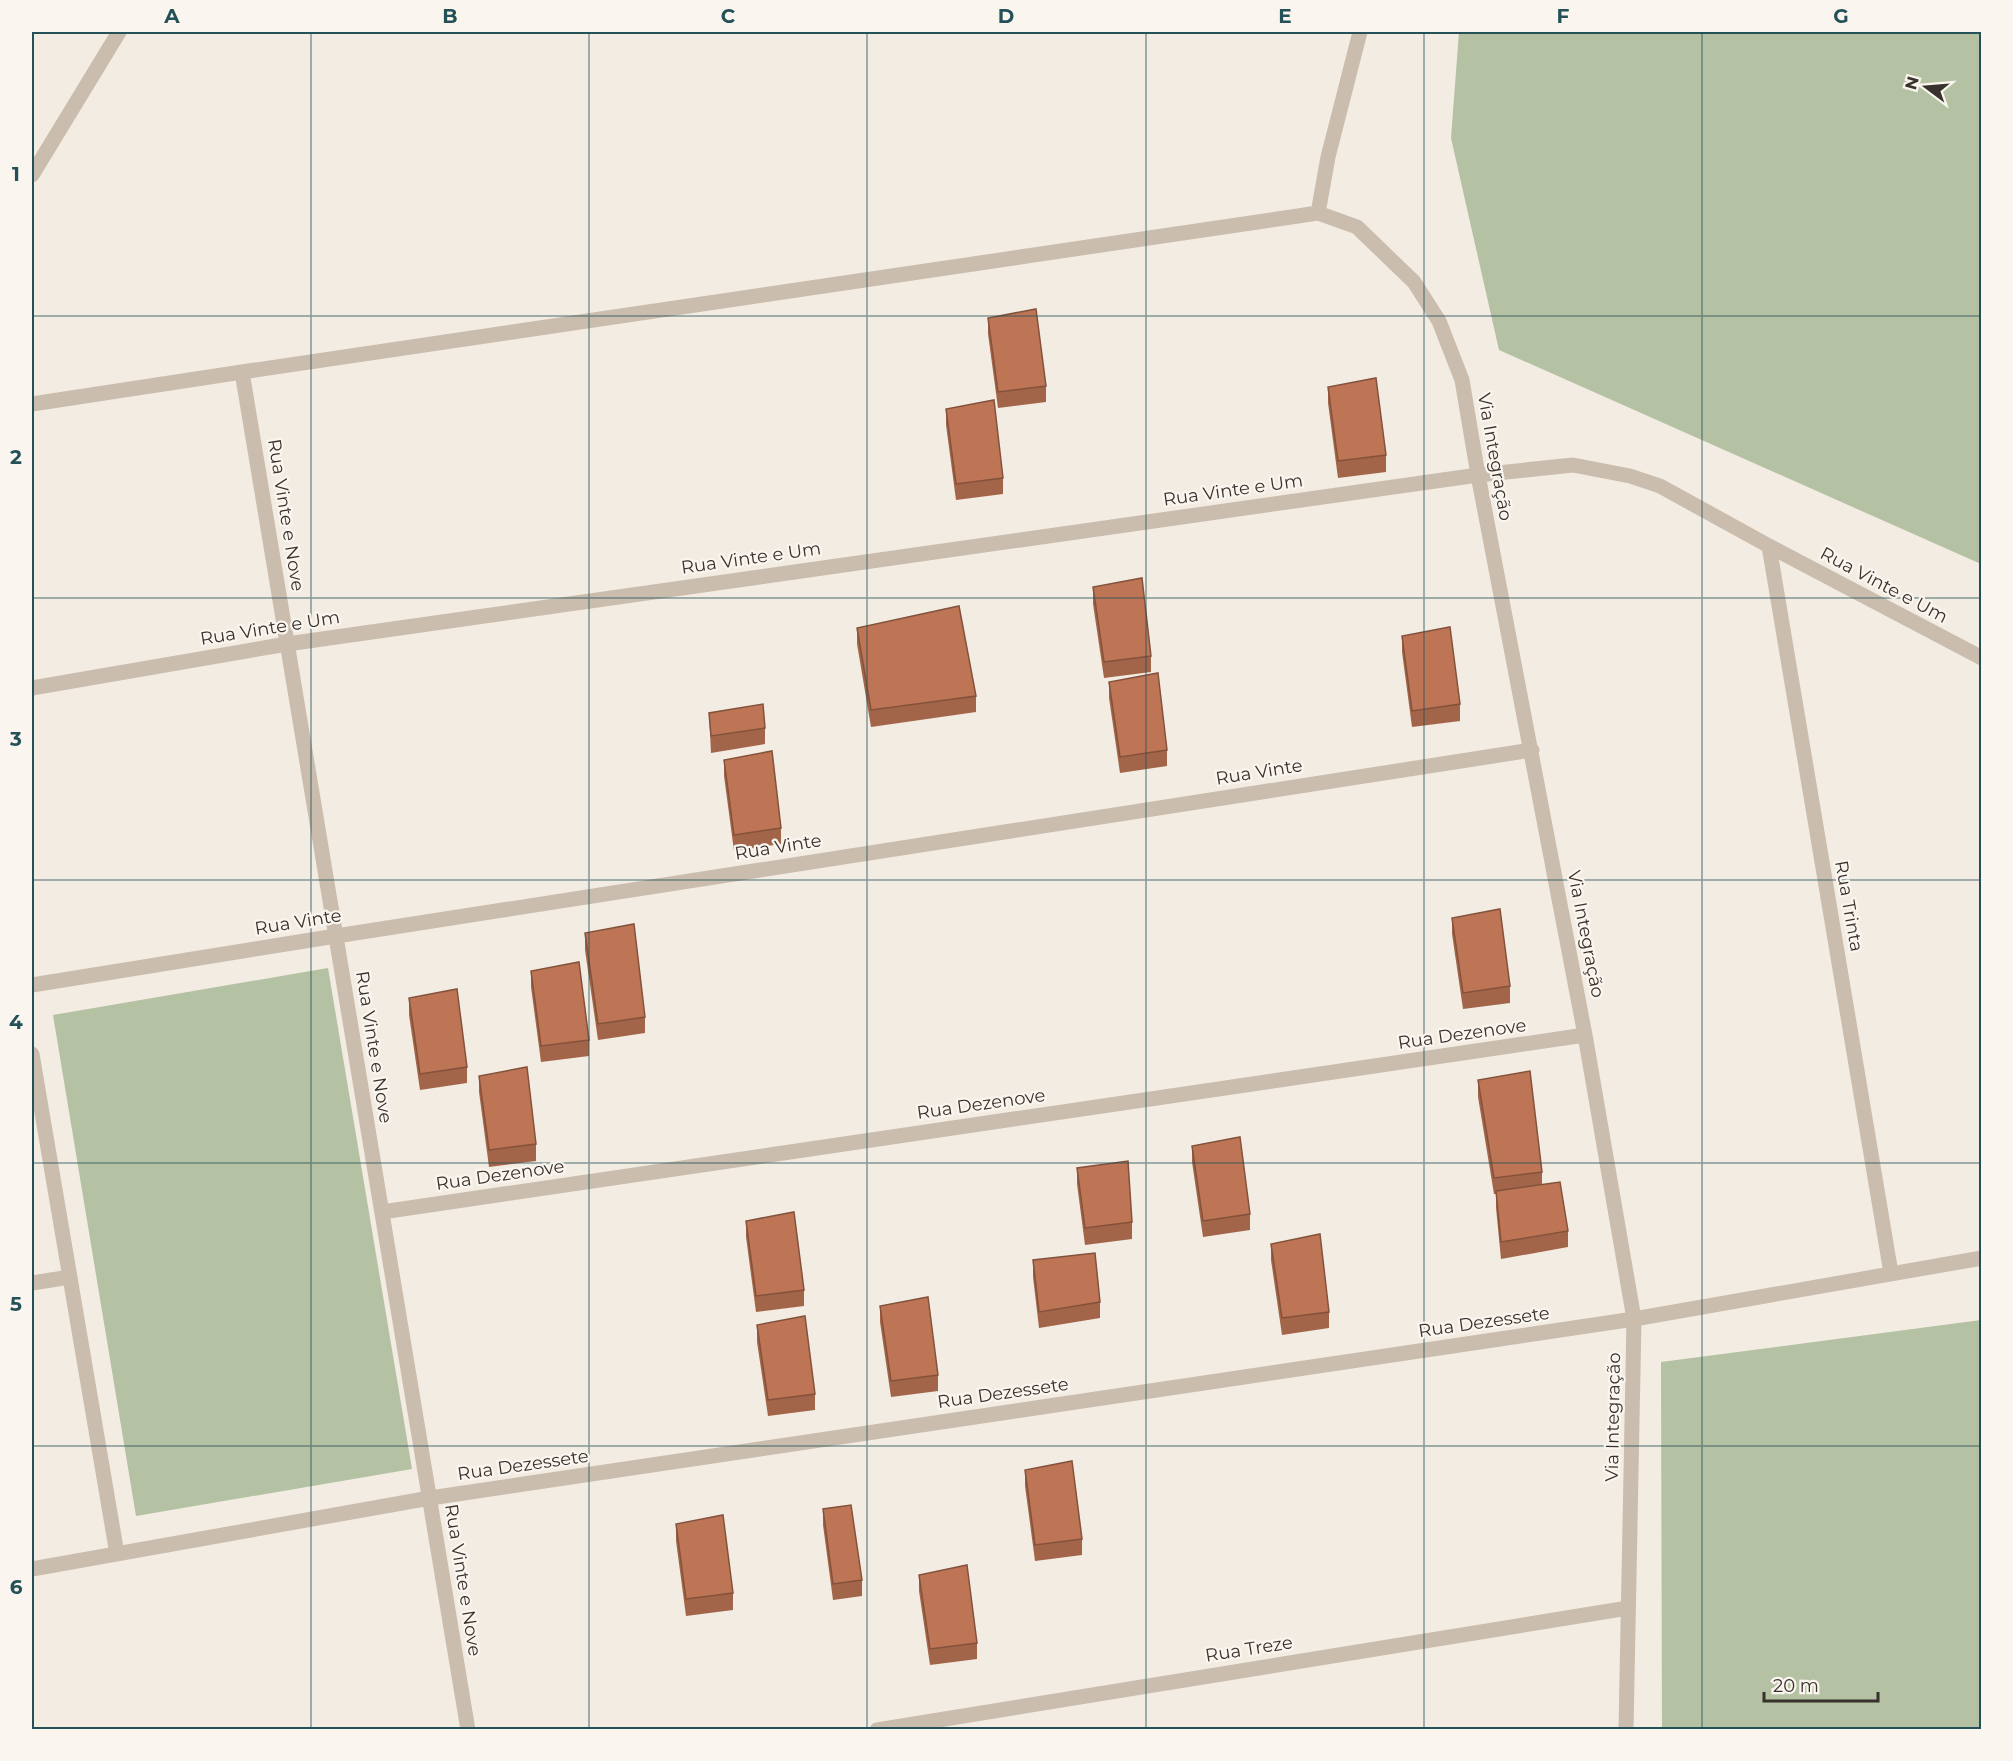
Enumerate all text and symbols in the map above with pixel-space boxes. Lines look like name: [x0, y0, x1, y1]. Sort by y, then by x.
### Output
text: A: [163, 4, 180, 28]
text: B: [442, 4, 458, 28]
text: C: [721, 4, 736, 28]
text: D: [998, 4, 1014, 28]
text: E: [1278, 4, 1292, 28]
text: F: [1557, 4, 1570, 28]
text: G: [1833, 4, 1849, 28]
north arrow: [1896, 57, 1956, 117]
text: N: [1901, 74, 1923, 92]
text: 1: [12, 162, 20, 186]
street label: Via Integração: [1473, 391, 1517, 523]
street label: Rua Vinte e Nove: [263, 437, 309, 593]
text: 2: [10, 445, 22, 469]
street label: Rua Vinte e Um: [1162, 469, 1304, 511]
street label: Rua Vinte e Um: [680, 537, 822, 579]
street label: Rua Vinte e Um: [1816, 542, 1952, 628]
street label: Rua Vinte e Um: [199, 606, 341, 650]
text: 3: [9, 727, 22, 751]
street label: Rua Vinte: [1214, 754, 1304, 790]
street label: Rua Vinte: [733, 829, 823, 865]
street label: Rua Trinta: [1830, 859, 1868, 953]
street label: Via Integração: [1563, 868, 1609, 1000]
street label: Rua Vinte: [253, 904, 343, 940]
street label: Rua Vinte e Nove: [351, 969, 397, 1125]
text: 4: [9, 1010, 23, 1034]
street label: Rua Dezenove: [1396, 1014, 1528, 1054]
street label: Rua Dezenove: [915, 1084, 1047, 1124]
street label: Rua Dezenove: [434, 1155, 566, 1195]
text: 5: [10, 1292, 22, 1316]
street label: Rua Dezessete: [1417, 1302, 1551, 1342]
street label: Via Integração: [1601, 1352, 1625, 1482]
street label: Rua Dezessete: [936, 1373, 1070, 1413]
street label: Rua Dezessete: [456, 1445, 590, 1485]
street label: Rua Vinte e Nove: [440, 1502, 486, 1658]
text: 6: [10, 1575, 23, 1599]
street label: Rua Treze: [1204, 1631, 1294, 1667]
scale bar: [1764, 1665, 1878, 1703]
text: 20 m: [1773, 1675, 1819, 1697]

